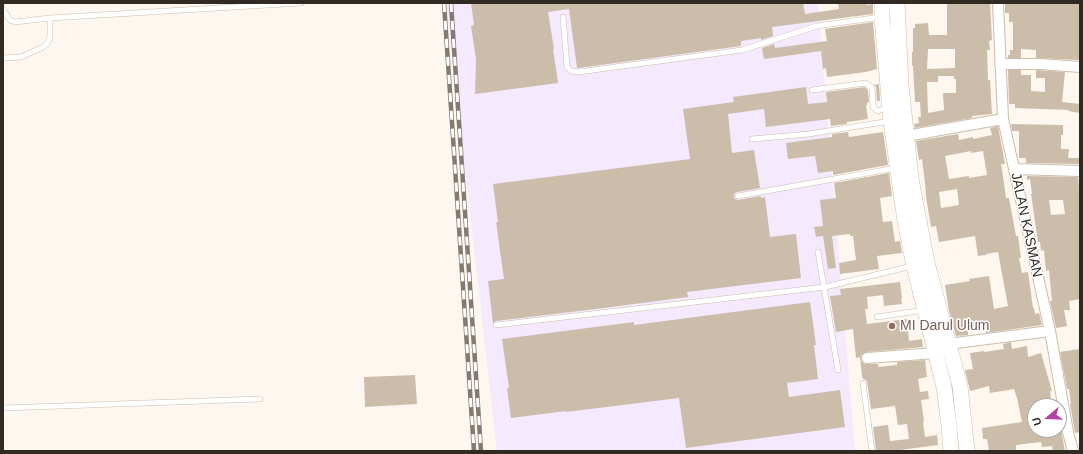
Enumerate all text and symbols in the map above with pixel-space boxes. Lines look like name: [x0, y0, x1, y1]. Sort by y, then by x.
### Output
street label: JALAN KASMAN: [1007, 171, 1045, 279]
place label: MI Darul Ulum: [900, 318, 989, 334]
marker: MI Darul Ulum: [887, 321, 897, 331]
north arrow: [1027, 398, 1067, 438]
text: U: [1030, 416, 1044, 427]

